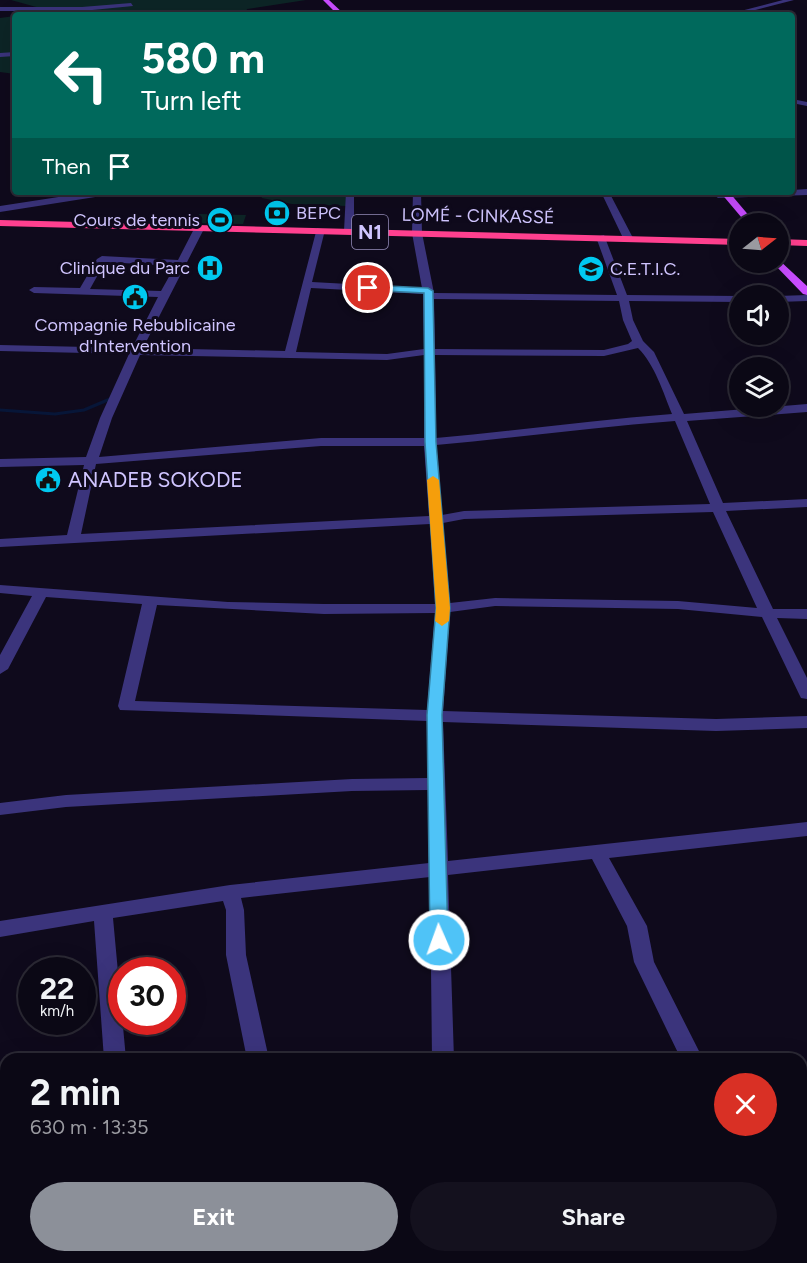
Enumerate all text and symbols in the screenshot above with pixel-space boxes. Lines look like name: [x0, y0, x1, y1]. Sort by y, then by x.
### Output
text: 580 m: [141, 33, 265, 84]
icon: left: [42, 36, 120, 114]
text: Turn left: [141, 84, 241, 117]
icon: arrive: [103, 150, 136, 183]
text: Then: [42, 153, 91, 180]
bank icon: BEPC: [262, 198, 292, 228]
place label: BEPC: [296, 202, 341, 224]
street label: LOMÉ - CINKASSÉ: [401, 204, 555, 228]
sports icon: Cours de tennis: [205, 205, 235, 235]
place label: Cours de tennis: [74, 209, 200, 231]
north arrow: [729, 213, 789, 273]
map controls: [729, 213, 789, 417]
road number: N1: [352, 215, 388, 249]
hospital icon: Clinique du Parc: [195, 253, 225, 283]
school or university icon: C.E.T.I.C.: [576, 254, 606, 284]
place label: Clinique du Parc: [60, 257, 190, 279]
place label: C.E.T.I.C.: [610, 258, 680, 280]
pin: [342, 262, 393, 313]
icon: arrive: [351, 271, 384, 304]
public building icon: Compagnie Rebublicaine d'Intervention: [120, 282, 150, 312]
button: sound: [729, 285, 789, 345]
place label: Compagnie Rebublicaine d'Intervention: [35, 314, 236, 357]
button: layers: [729, 357, 789, 417]
public building icon: ANADEB SOKODE: [33, 465, 63, 495]
place label: ANADEB SOKODE: [68, 467, 243, 492]
position arrow: [407, 908, 471, 972]
speed limit sign: 30: [108, 957, 186, 1035]
text: 22: [40, 970, 74, 1007]
text: km/h: [40, 1002, 74, 1020]
text: 2 min: [30, 1071, 121, 1114]
button: close: [714, 1073, 777, 1136]
text: 630 m · 13:35: [30, 1115, 149, 1139]
button: Exit: [30, 1182, 398, 1251]
button: Share: [410, 1182, 777, 1251]

